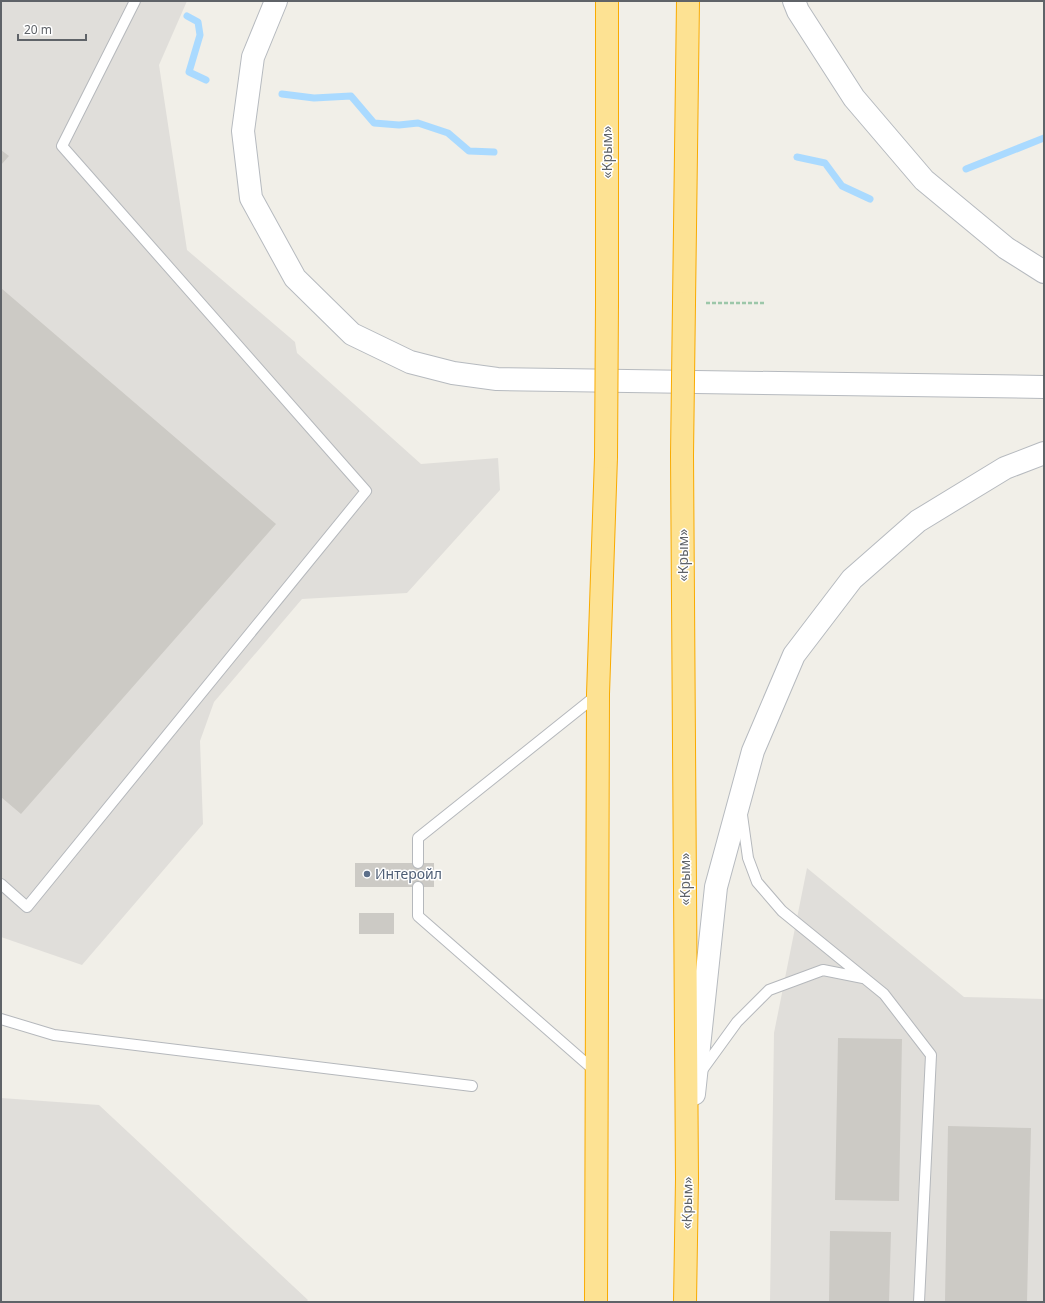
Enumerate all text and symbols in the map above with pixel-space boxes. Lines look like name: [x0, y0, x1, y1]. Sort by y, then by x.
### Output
scale bar: [18, 16, 86, 42]
text: 20 m: [24, 21, 52, 38]
street label: «Крым»: [597, 126, 616, 178]
street label: «Крым»: [673, 529, 692, 581]
street label: «Крым»: [675, 853, 694, 905]
place label: Интеройл: [375, 864, 442, 883]
marker: Интеройл: [362, 869, 372, 879]
street label: «Крым»: [677, 1176, 696, 1230]

